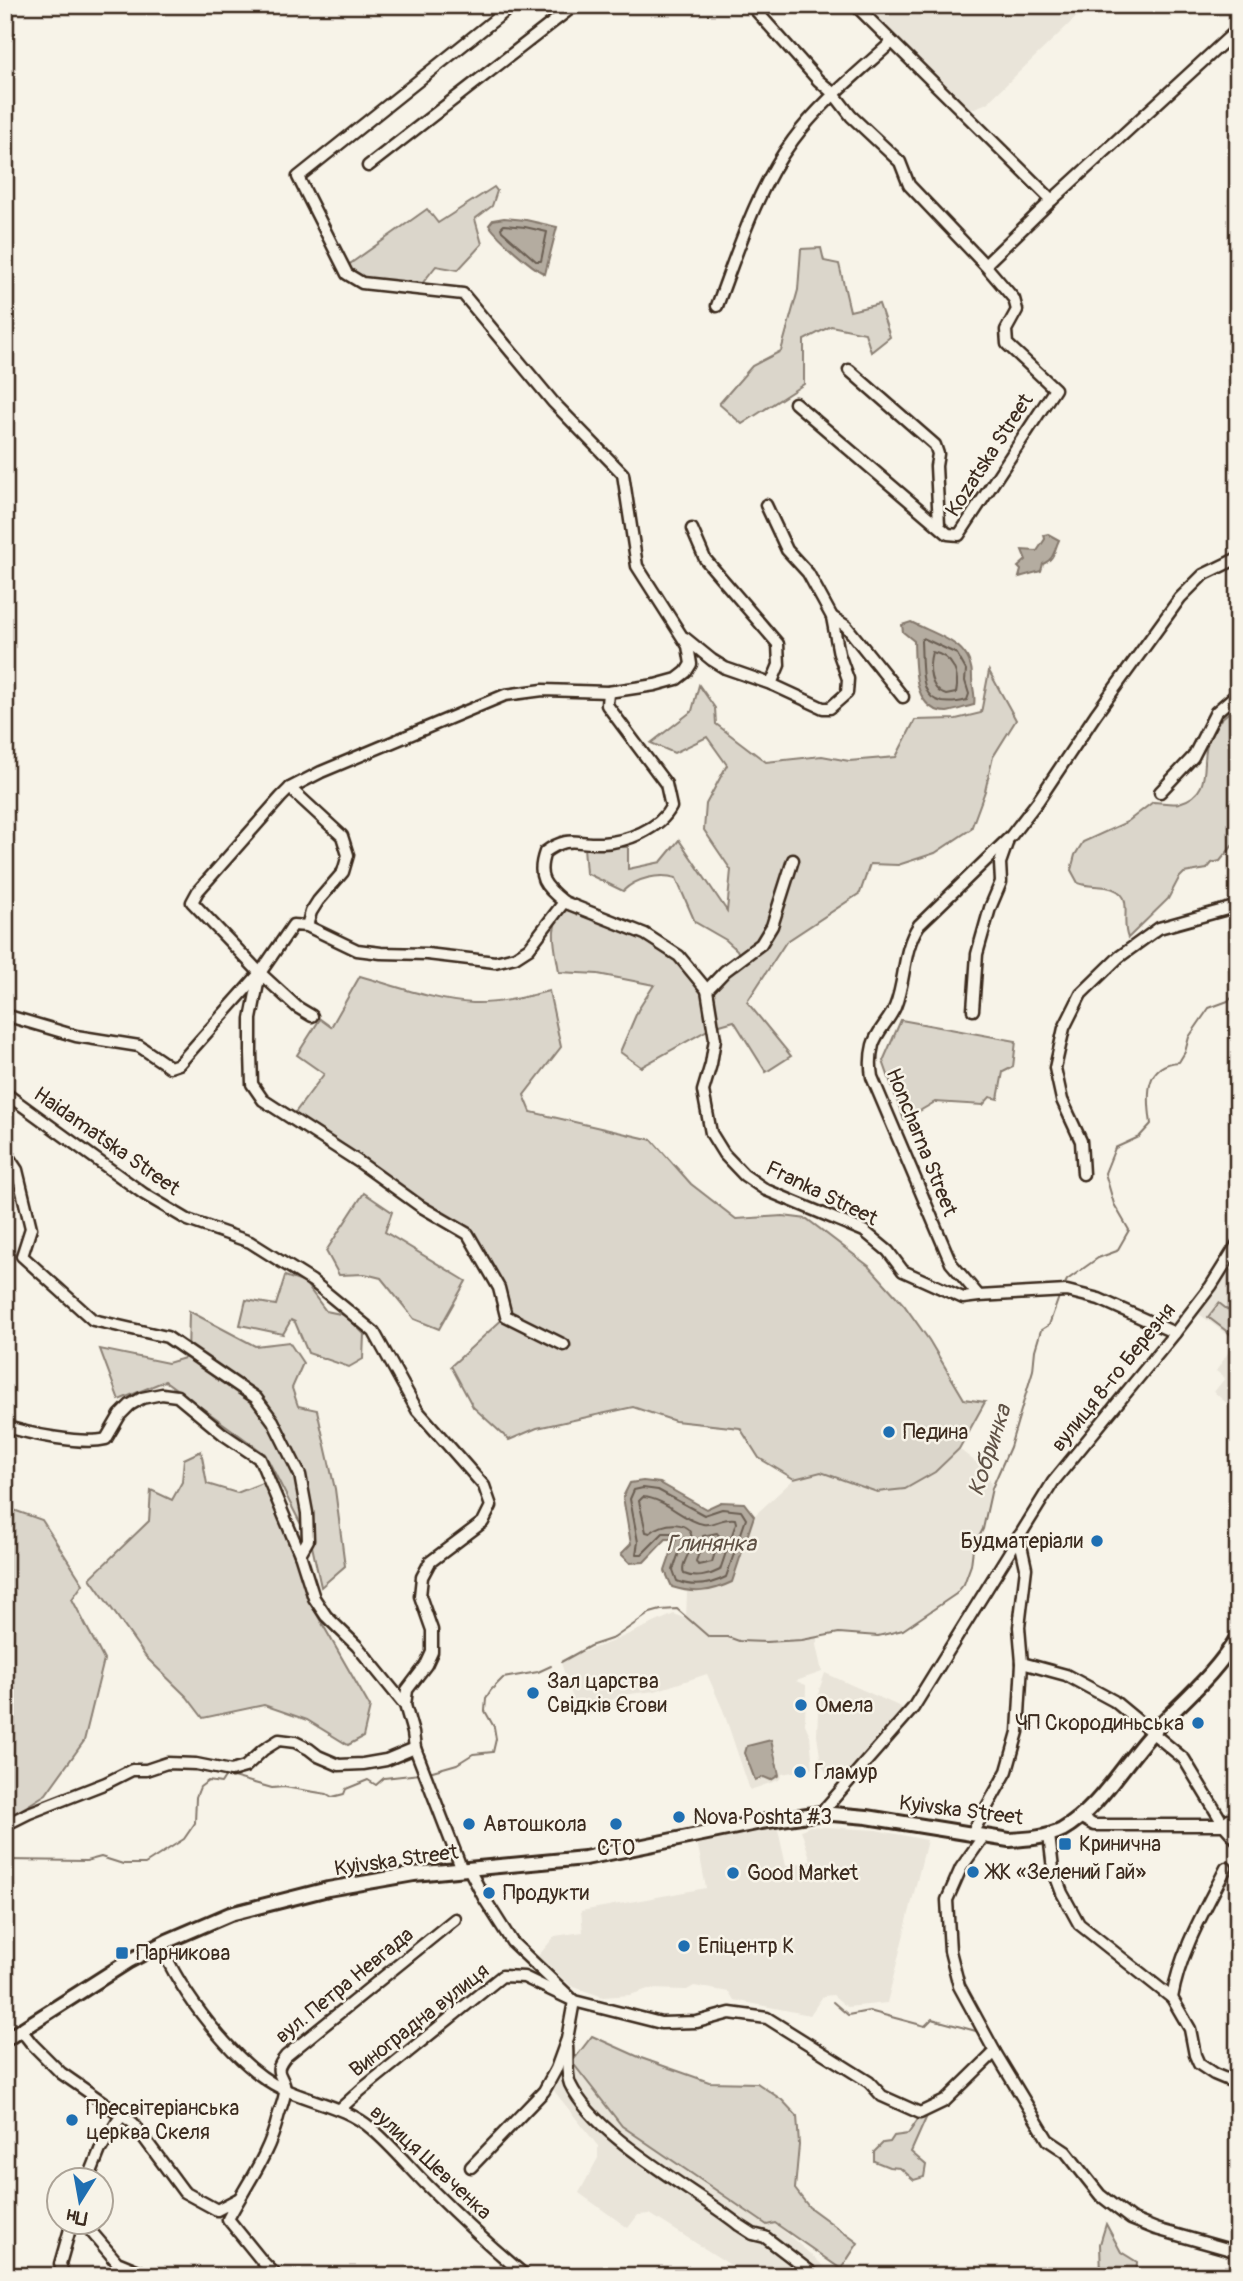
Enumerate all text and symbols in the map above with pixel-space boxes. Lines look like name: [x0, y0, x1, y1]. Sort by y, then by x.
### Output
street label: Kozatska Street: [939, 388, 1040, 522]
street label: Honcharna Street: [880, 1064, 964, 1221]
street label: Haidamatska Street: [28, 1081, 186, 1202]
street label: Franka Street: [761, 1155, 883, 1232]
street label: вулиця 8-го Березня: [1045, 1298, 1182, 1457]
water label: Кобринка: [961, 1400, 1018, 1499]
place label: Педина: [903, 1419, 968, 1446]
marker: Педина: [881, 1424, 897, 1440]
place label: Будматеріали: [961, 1528, 1083, 1555]
water label: Глинянка: [666, 1529, 757, 1558]
marker: Будматеріали: [1089, 1533, 1105, 1549]
place label: Зал царства Свідків Єгови: [547, 1668, 667, 1719]
marker: Зал царства Свідків Єгови: [525, 1685, 541, 1701]
place label: Омела: [815, 1692, 873, 1719]
marker: Омела: [793, 1697, 809, 1713]
place label: ЧП Скородиньська: [1015, 1710, 1184, 1737]
marker: ЧП Скородиньська: [1190, 1715, 1206, 1731]
place label: Гламур: [814, 1759, 878, 1786]
marker: Гламур: [792, 1764, 808, 1780]
street label: Kyivska Street: [897, 1789, 1025, 1832]
place label: Nova Poshta #3: [693, 1804, 832, 1831]
marker: Nova Poshta #3: [671, 1809, 687, 1825]
place label: Автошкола: [483, 1811, 587, 1838]
marker: Автошкола: [461, 1816, 477, 1832]
marker: СТО: [608, 1816, 624, 1832]
place label: Кринична: [1079, 1831, 1161, 1858]
place label: СТО: [597, 1835, 635, 1862]
marker: Кринична: [1057, 1836, 1073, 1852]
street label: Kyivska Street: [332, 1838, 460, 1883]
place label: ЖК «Зелений Гай»: [984, 1859, 1146, 1886]
place label: Good Market: [747, 1860, 859, 1887]
marker: ЖК «Зелений Гай»: [965, 1864, 981, 1880]
marker: Good Market: [725, 1865, 741, 1881]
place label: Продукти: [503, 1880, 589, 1907]
marker: Продукти: [481, 1885, 497, 1901]
street label: вул. Петра Невгада: [270, 1921, 419, 2050]
place label: Епіцентр К: [698, 1933, 794, 1960]
marker: Епіцентр К: [676, 1938, 692, 1954]
place label: Парникова: [136, 1940, 230, 1967]
marker: Парникова: [114, 1945, 130, 1961]
street label: Виноградна вулиця: [344, 1957, 495, 2083]
place label: Пресвітеріанська церква Скеля: [86, 2095, 239, 2146]
street label: вулиця Шевченка: [364, 2099, 497, 2226]
marker: Пресвітеріанська церква Скеля: [64, 2112, 80, 2128]
north arrow: [46, 2166, 116, 2236]
text: Пн: [64, 2203, 89, 2230]

